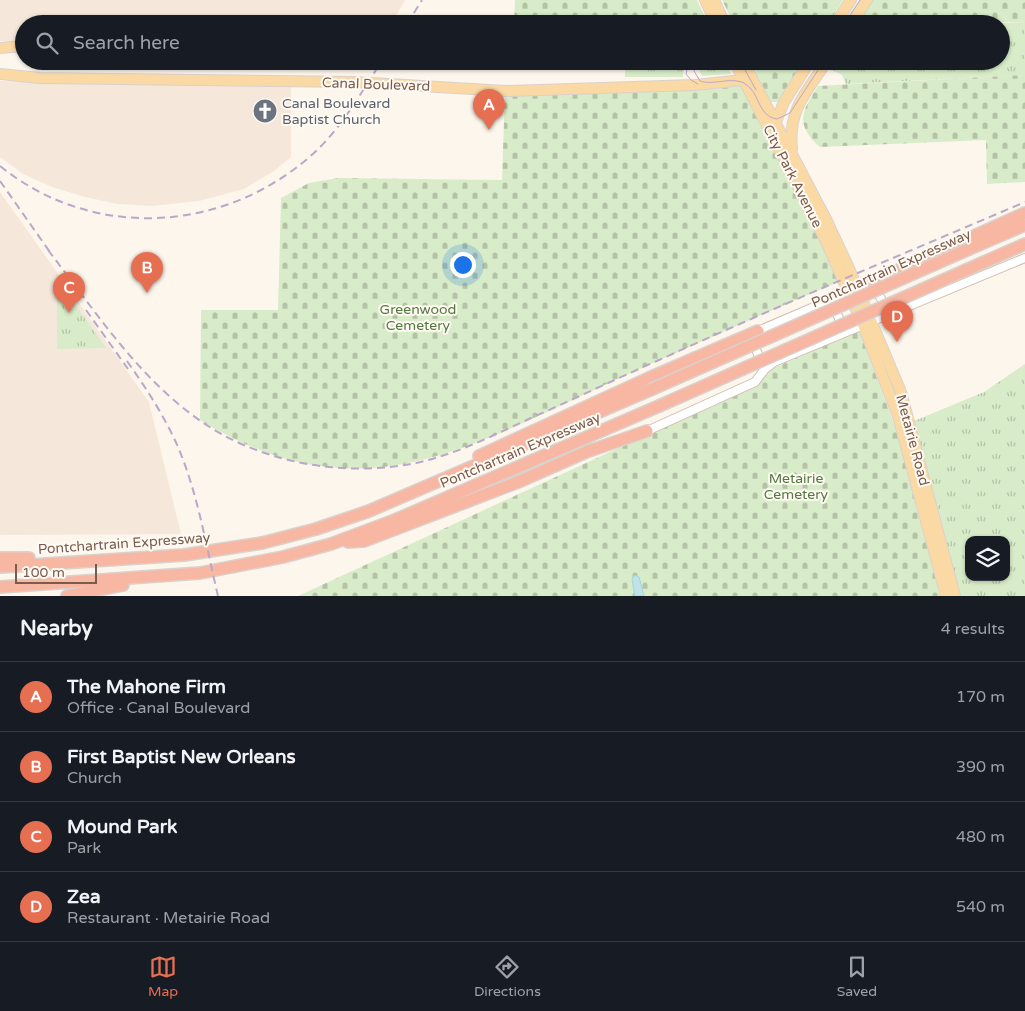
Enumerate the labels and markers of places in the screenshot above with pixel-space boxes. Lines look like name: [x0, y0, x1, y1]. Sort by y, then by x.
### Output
pin: A: [473, 89, 505, 130]
place label: Canal Boulevard Baptist Church: [282, 95, 390, 128]
church icon: Canal Boulevard Baptist Church: [252, 98, 278, 124]
pin: B: [131, 252, 163, 293]
pin: C: [53, 272, 85, 313]
pin: D: [881, 301, 913, 342]

